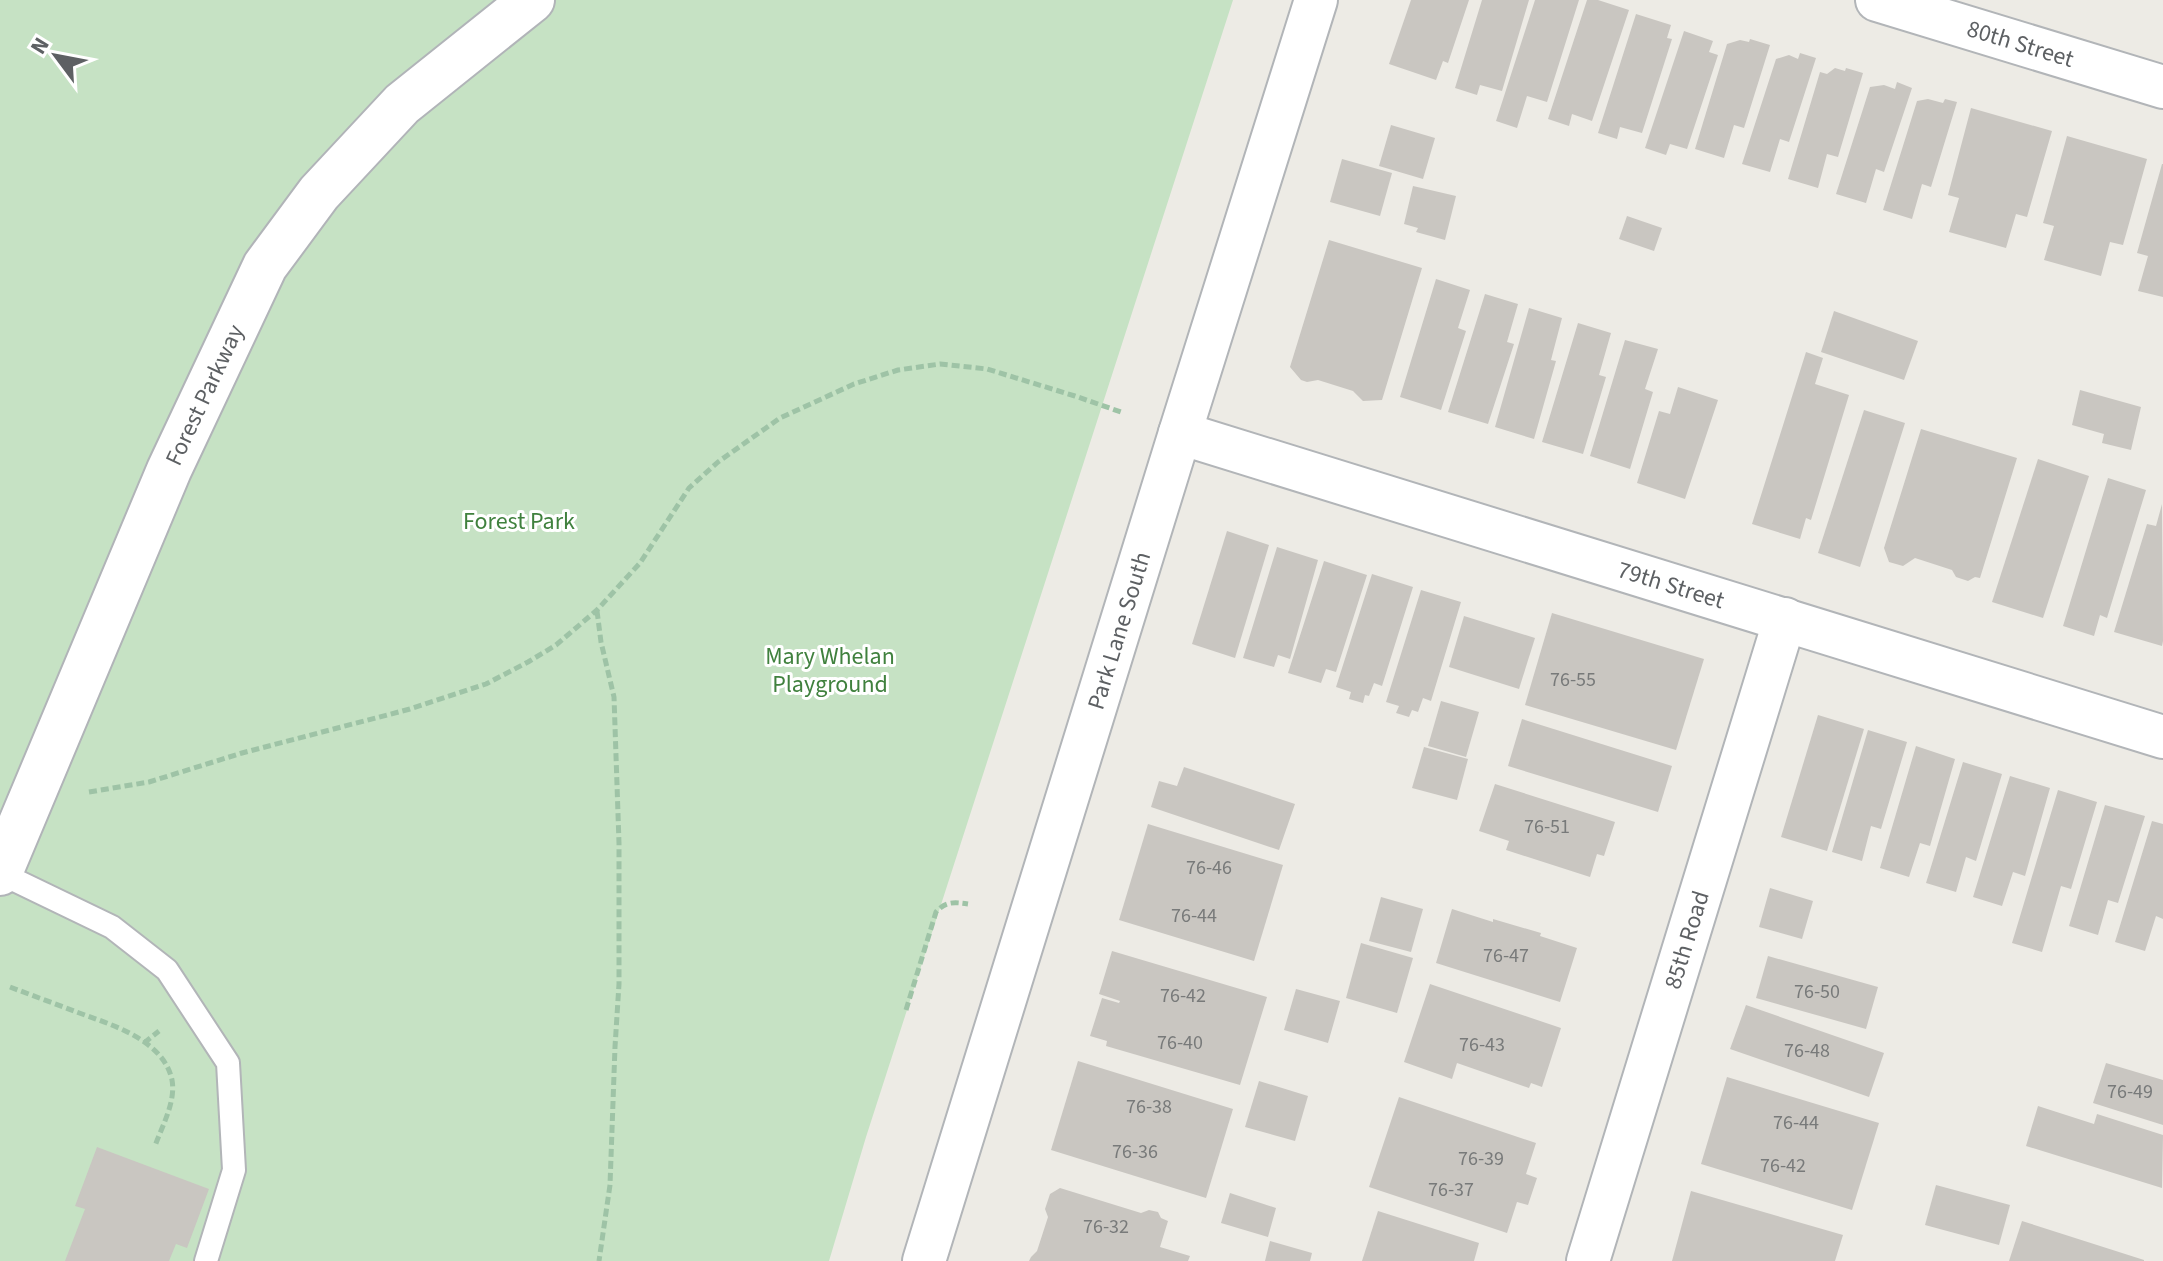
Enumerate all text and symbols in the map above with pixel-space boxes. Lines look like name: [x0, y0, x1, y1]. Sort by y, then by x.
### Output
street label: 80th Street: [1963, 11, 2078, 76]
north arrow: [16, 16, 96, 96]
text: N: [22, 31, 57, 61]
street label: Forest Parkway: [156, 319, 253, 471]
park label: Forest Park: [463, 504, 575, 539]
street label: Park Lane South: [1078, 547, 1160, 714]
street label: 79th Street: [1613, 552, 1729, 618]
park label: Mary Whelan Playground: [765, 639, 895, 702]
house number: 76-55: [1550, 666, 1596, 694]
house number: 76-51: [1524, 813, 1570, 841]
house number: 76-46: [1186, 854, 1232, 882]
street label: 85th Road: [1655, 886, 1718, 993]
house number: 76-44: [1171, 902, 1217, 930]
house number: 76-47: [1483, 942, 1529, 970]
house number: 76-50: [1794, 978, 1840, 1006]
house number: 76-42: [1160, 982, 1206, 1010]
house number: 76-40: [1157, 1029, 1203, 1057]
house number: 76-43: [1459, 1031, 1505, 1059]
house number: 76-48: [1784, 1037, 1830, 1065]
house number: 76-49: [2107, 1078, 2153, 1106]
house number: 76-38: [1126, 1093, 1172, 1121]
house number: 76-44: [1773, 1109, 1819, 1137]
house number: 76-36: [1112, 1138, 1158, 1166]
house number: 76-39: [1458, 1145, 1504, 1173]
house number: 76-42: [1760, 1152, 1806, 1180]
house number: 76-37: [1428, 1176, 1474, 1204]
house number: 76-32: [1083, 1213, 1129, 1241]

